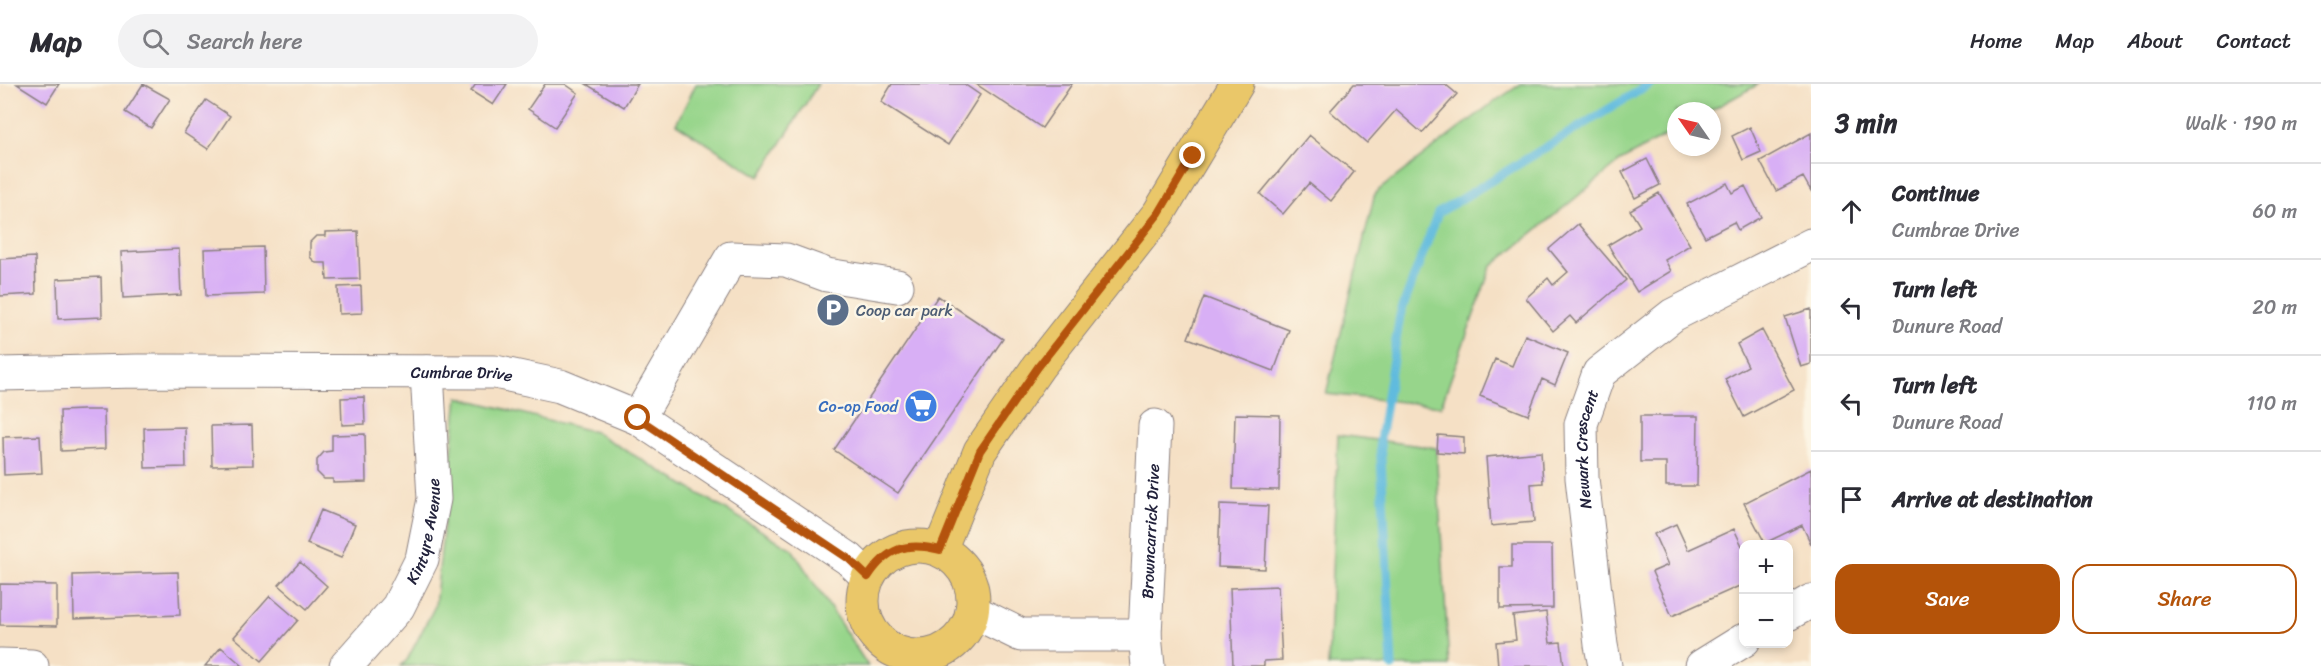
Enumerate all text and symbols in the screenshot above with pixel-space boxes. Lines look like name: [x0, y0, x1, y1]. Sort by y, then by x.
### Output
search box: [118, 14, 538, 68]
text: Map: [30, 17, 82, 66]
text: Search here: [187, 22, 303, 61]
text: Home: [1970, 22, 2022, 60]
text: Map: [2055, 22, 2094, 60]
text: About: [2127, 22, 2184, 60]
text: Contact: [2217, 22, 2291, 60]
icon: search: [139, 25, 172, 58]
text: 3 min: [1835, 100, 1897, 146]
north arrow: [1667, 102, 1721, 156]
text: Walk · 190 m: [2185, 106, 2297, 141]
route end: [1179, 142, 1205, 168]
text: Continue: [1892, 174, 1980, 213]
text: 60 m: [2252, 194, 2297, 229]
icon: ahead: [1835, 195, 1868, 228]
text: Cumbrae Drive: [1892, 213, 2020, 248]
text: Turn left: [1892, 270, 1977, 309]
text: 20 m: [2252, 290, 2297, 325]
icon: left: [1835, 291, 1868, 324]
parking icon: Coop car park: [815, 292, 851, 328]
place label: Coop car park: [856, 296, 953, 325]
text: Dunure Road: [1892, 309, 2002, 344]
street label: Cumbrae Drive: [411, 357, 516, 390]
text: Turn left: [1892, 366, 1977, 405]
street label: Newark Crescent: [1566, 385, 1607, 510]
text: 110 m: [2247, 386, 2297, 421]
icon: left: [1835, 387, 1868, 420]
supermarket icon: Co-op Food: [903, 388, 939, 424]
place label: Co-op Food: [819, 392, 900, 421]
route start: [624, 404, 650, 430]
text: Dunure Road: [1892, 405, 2002, 440]
street label: Browncarrick Drive: [1132, 463, 1168, 599]
street label: Kintyre Avenue: [397, 478, 449, 589]
text: Arrive at destination: [1892, 480, 2093, 519]
icon: arrive: [1835, 483, 1868, 516]
map controls: [1739, 540, 1793, 648]
button: +: [1739, 540, 1793, 594]
button: Save: [1835, 564, 2060, 634]
button: Share: [2072, 564, 2297, 634]
button: −: [1739, 594, 1793, 648]

